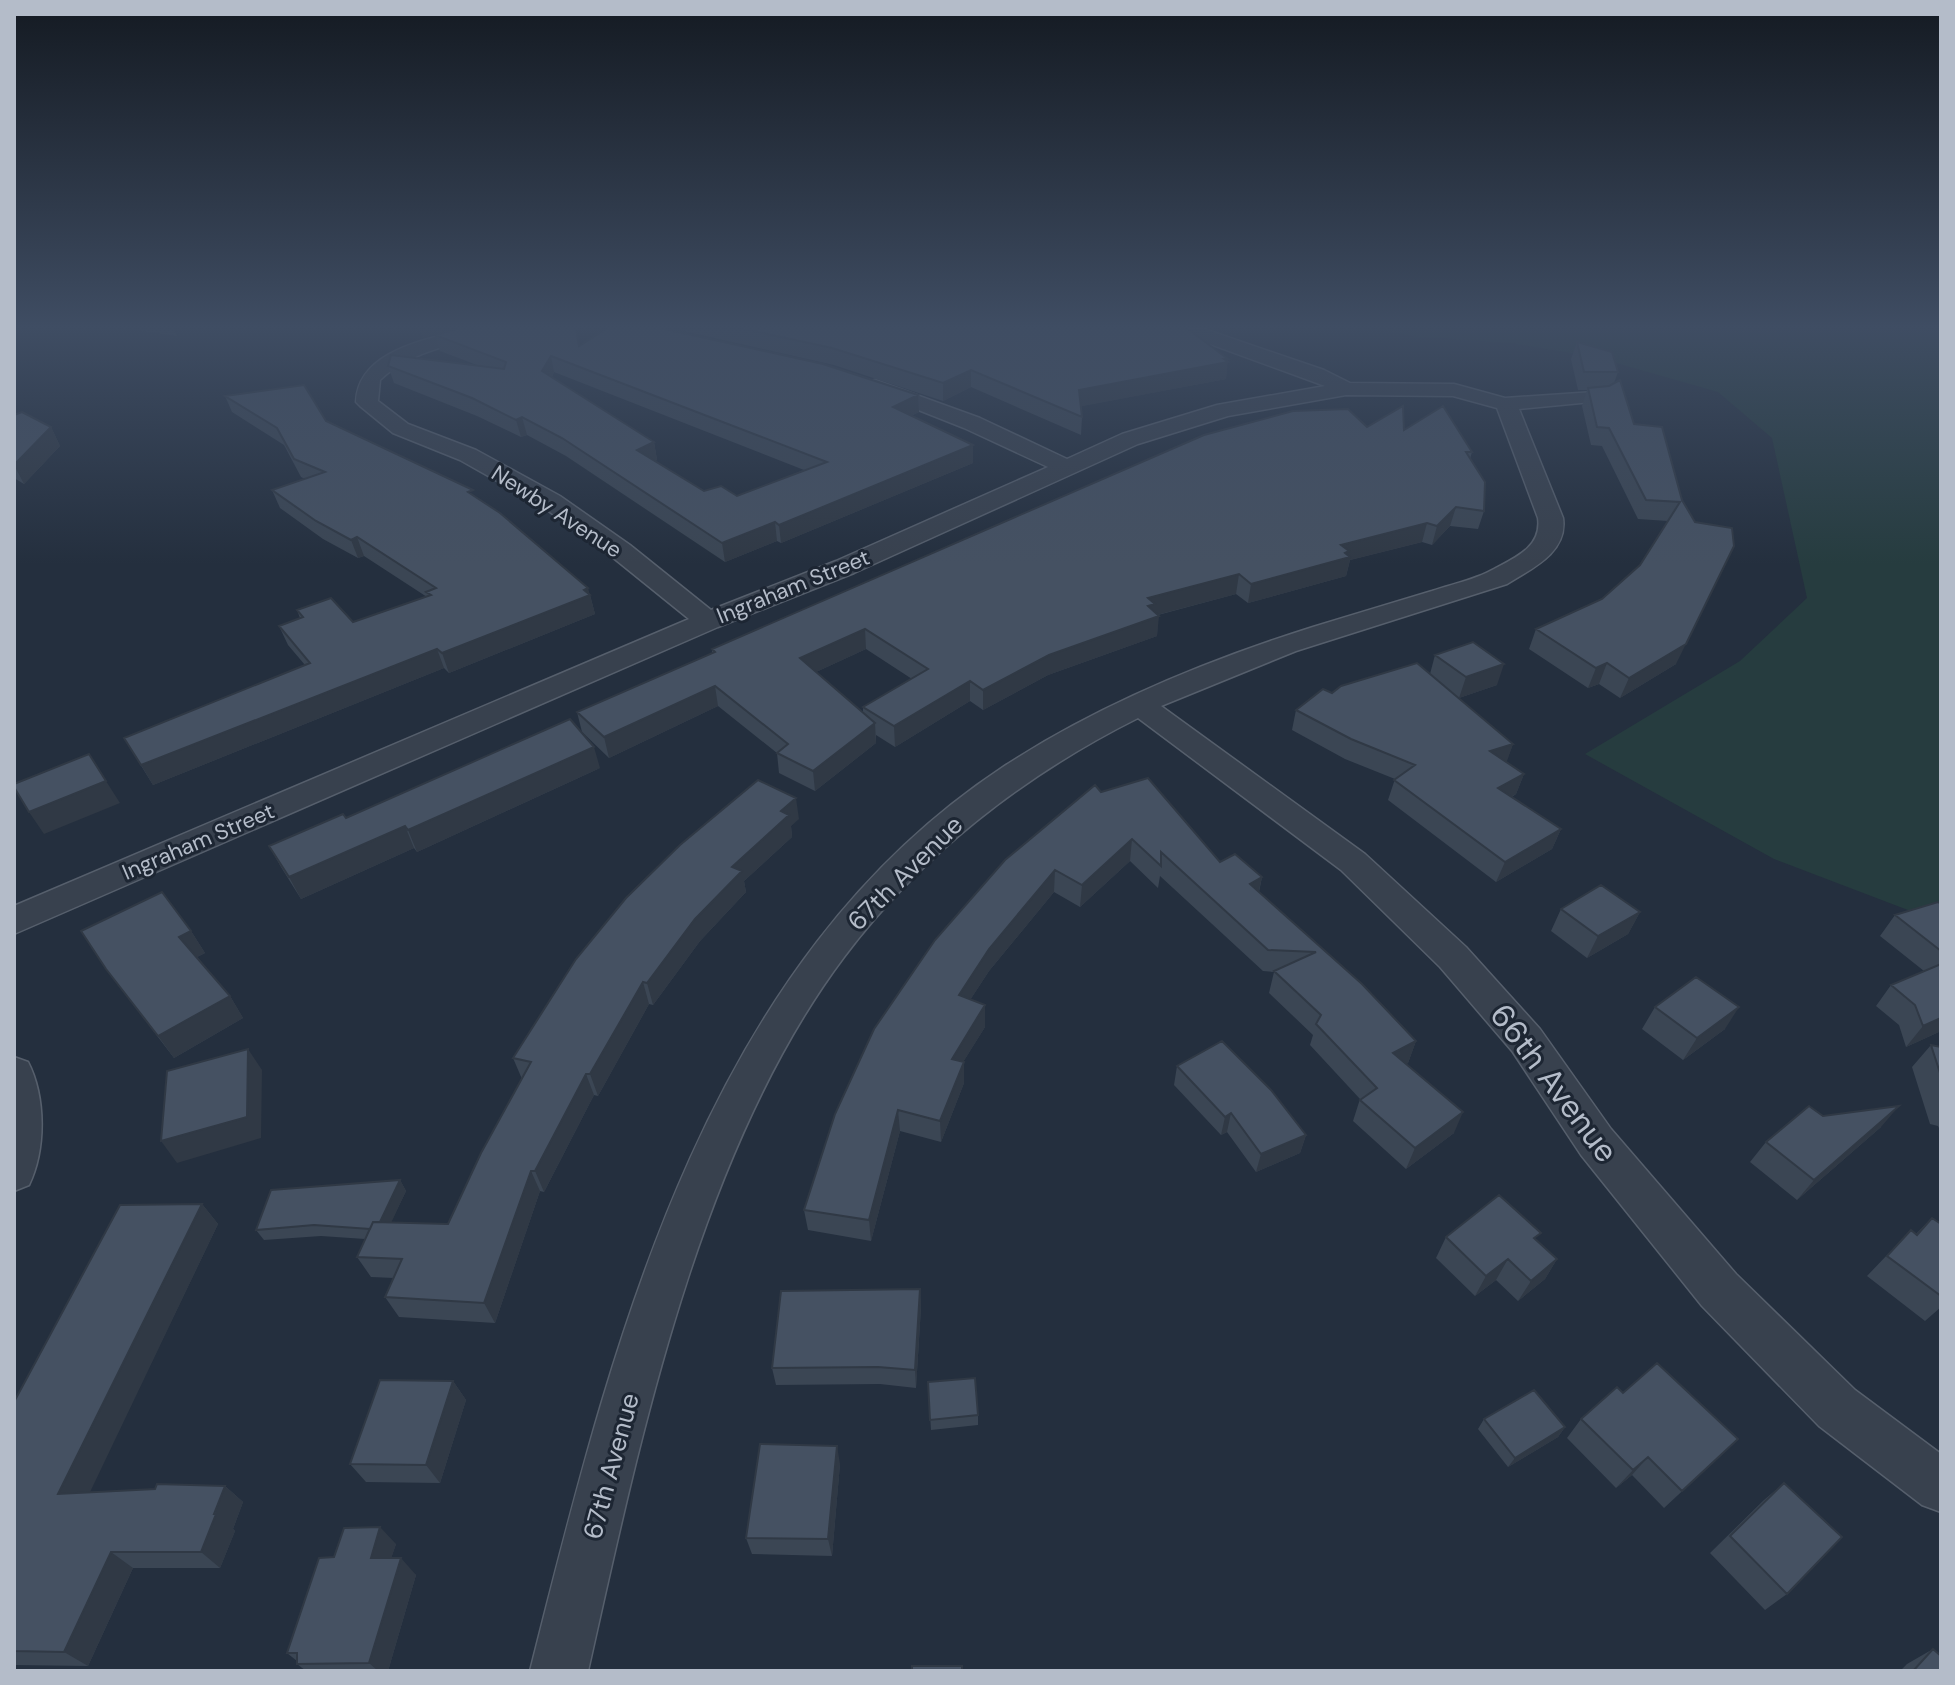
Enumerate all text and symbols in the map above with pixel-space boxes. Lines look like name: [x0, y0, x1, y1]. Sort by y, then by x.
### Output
street label: Newby Avenue: [486, 458, 627, 564]
street label: Ingraham Street: [712, 543, 874, 630]
street label: Ingraham Street: [118, 796, 279, 887]
street label: 67th Avenue: [840, 808, 970, 938]
street label: 66th Avenue: [1481, 995, 1627, 1171]
street label: 67th Avenue: [575, 1389, 647, 1543]

